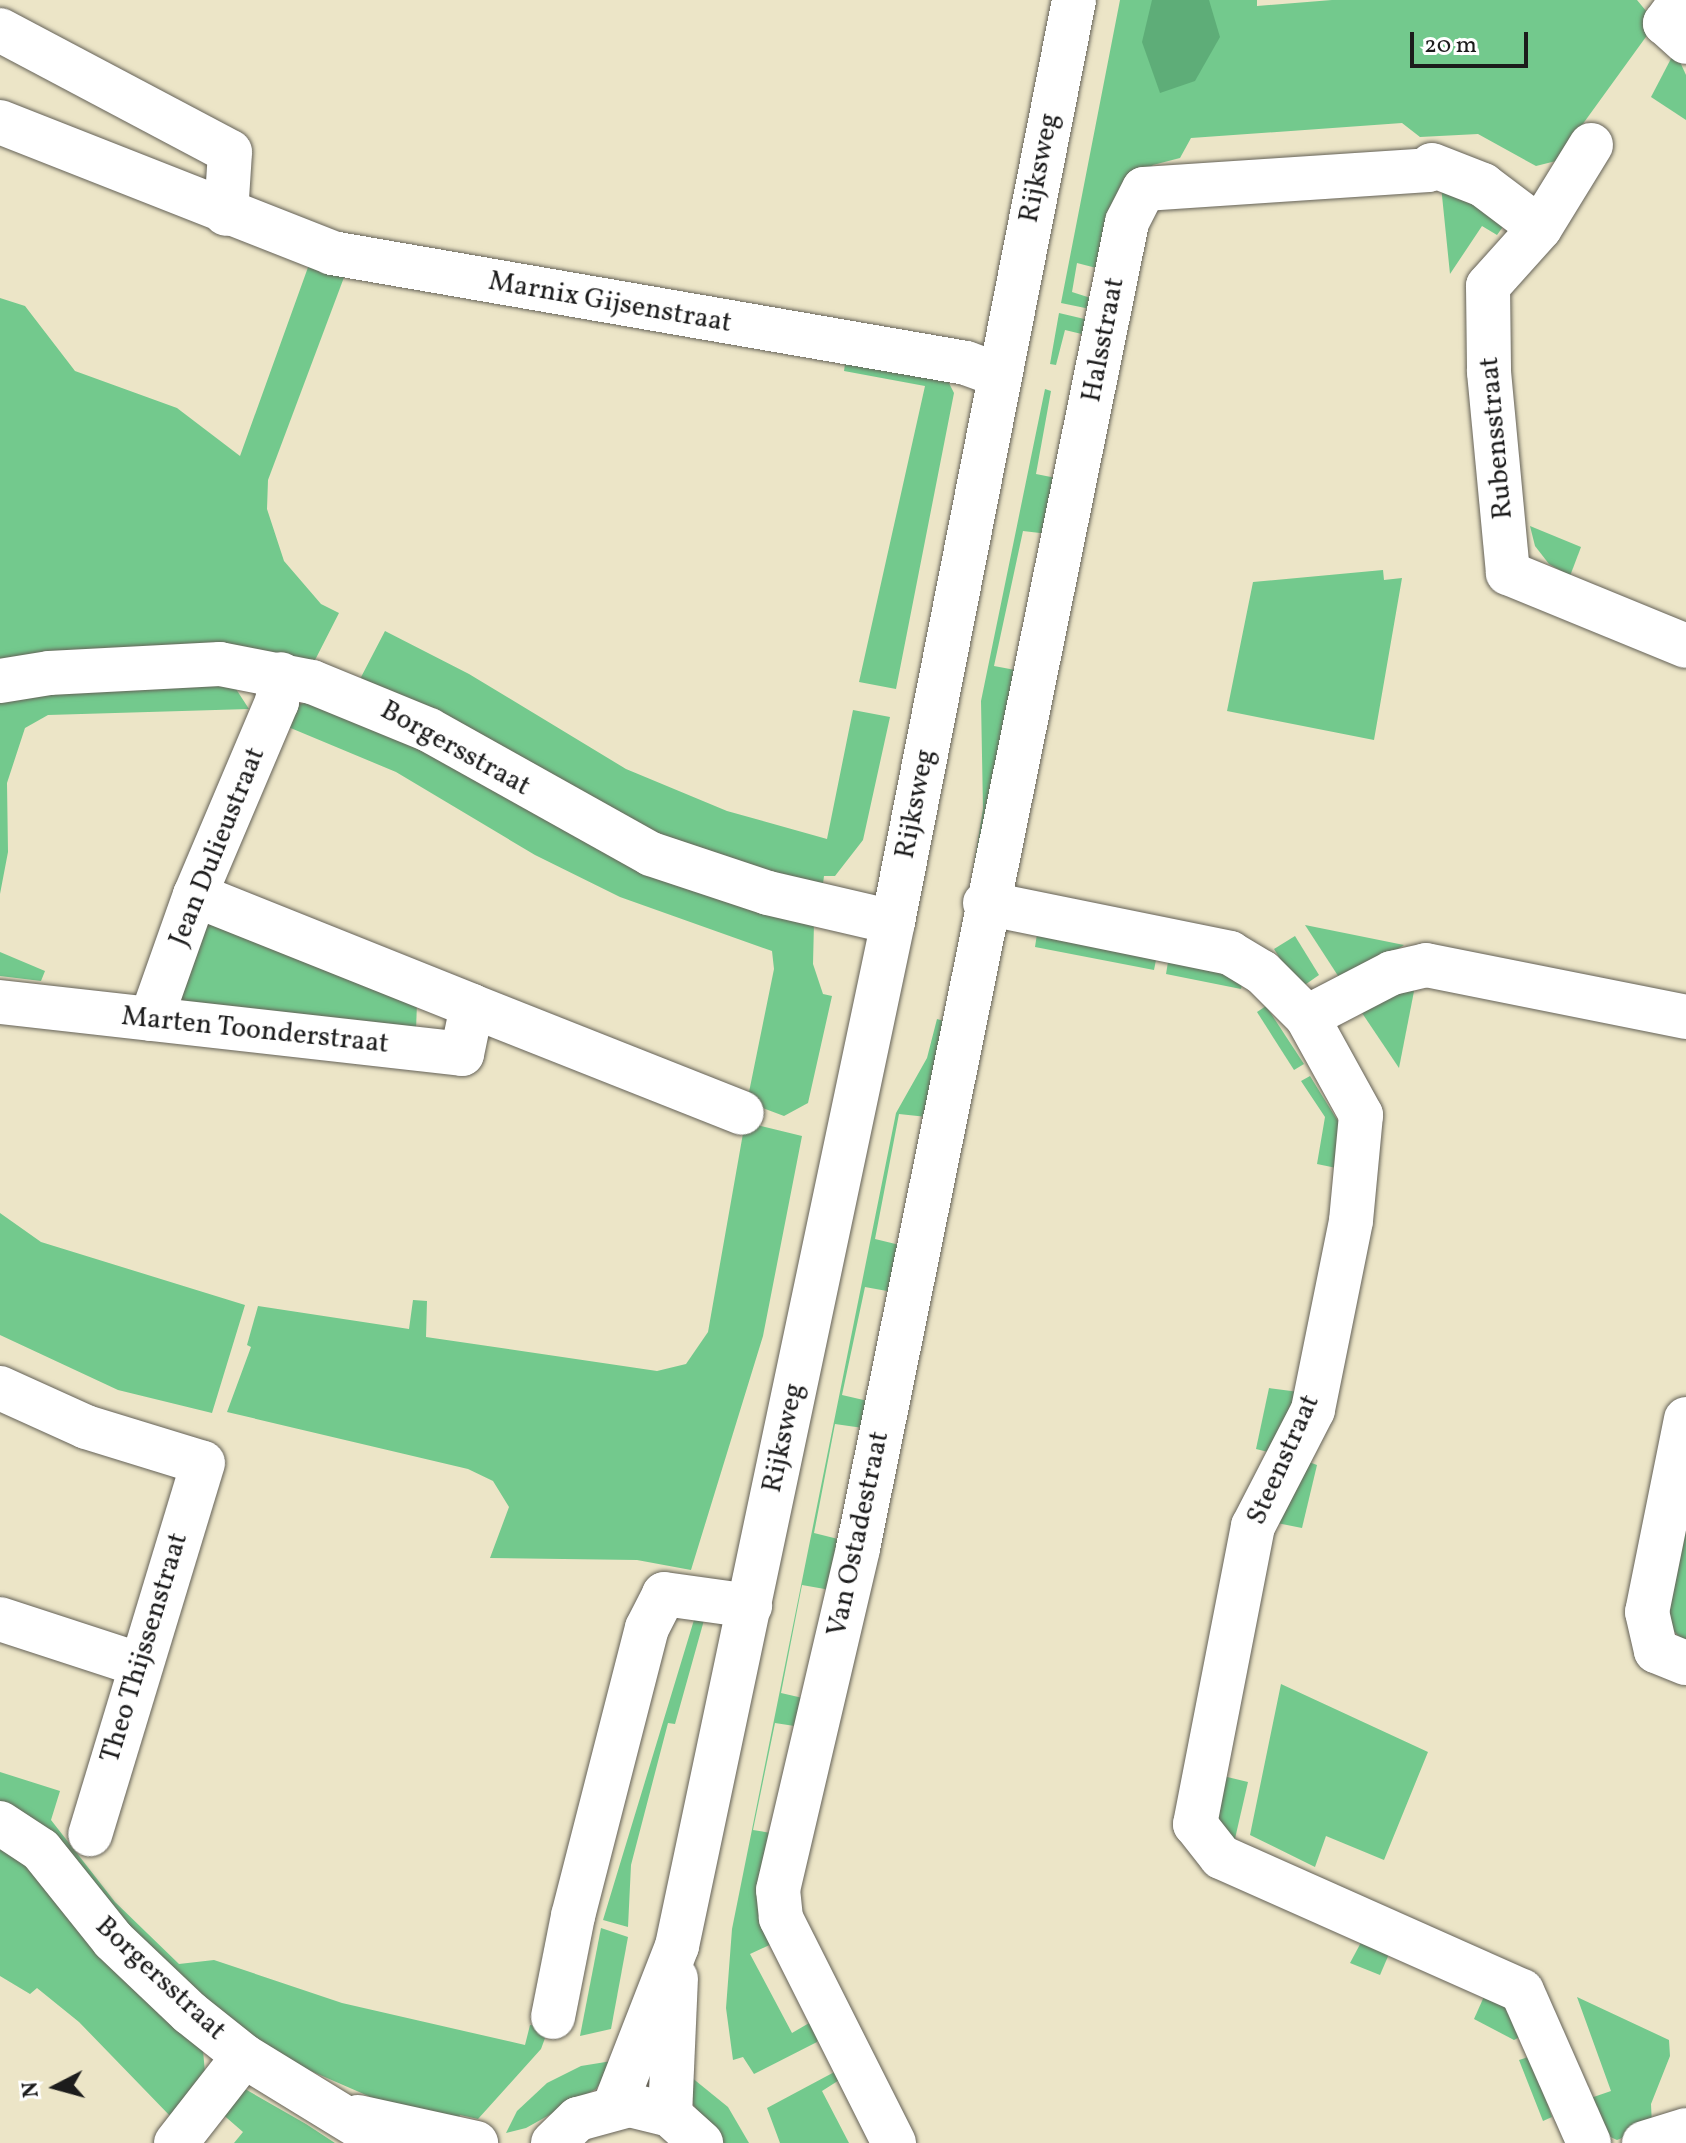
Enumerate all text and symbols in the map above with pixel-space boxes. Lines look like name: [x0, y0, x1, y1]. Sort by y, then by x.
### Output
scale bar: [1414, 16, 1532, 66]
text: 20 m: [1424, 29, 1477, 63]
street label: Rijksweg: [1013, 110, 1067, 226]
street label: Marnix Gijsenstraat: [486, 265, 734, 341]
street label: Halsstraat: [1075, 275, 1133, 405]
street label: Rubensstraat: [1473, 355, 1521, 521]
street label: Borgersstraat: [374, 694, 536, 804]
street label: Jean Dulieustraat: [163, 743, 273, 951]
street label: Rijksweg: [889, 746, 943, 862]
street label: Marten Toonderstraat: [119, 1000, 391, 1062]
street label: Rijksweg: [756, 1380, 812, 1496]
street label: Steenstraat: [1240, 1390, 1328, 1530]
street label: Van Ostadestraat: [821, 1428, 897, 1640]
street label: Theo Thijssenstraat: [94, 1528, 196, 1768]
street label: Borgersstraat: [88, 1910, 232, 2048]
north arrow: [16, 2047, 96, 2127]
text: N: [15, 2080, 48, 2099]

